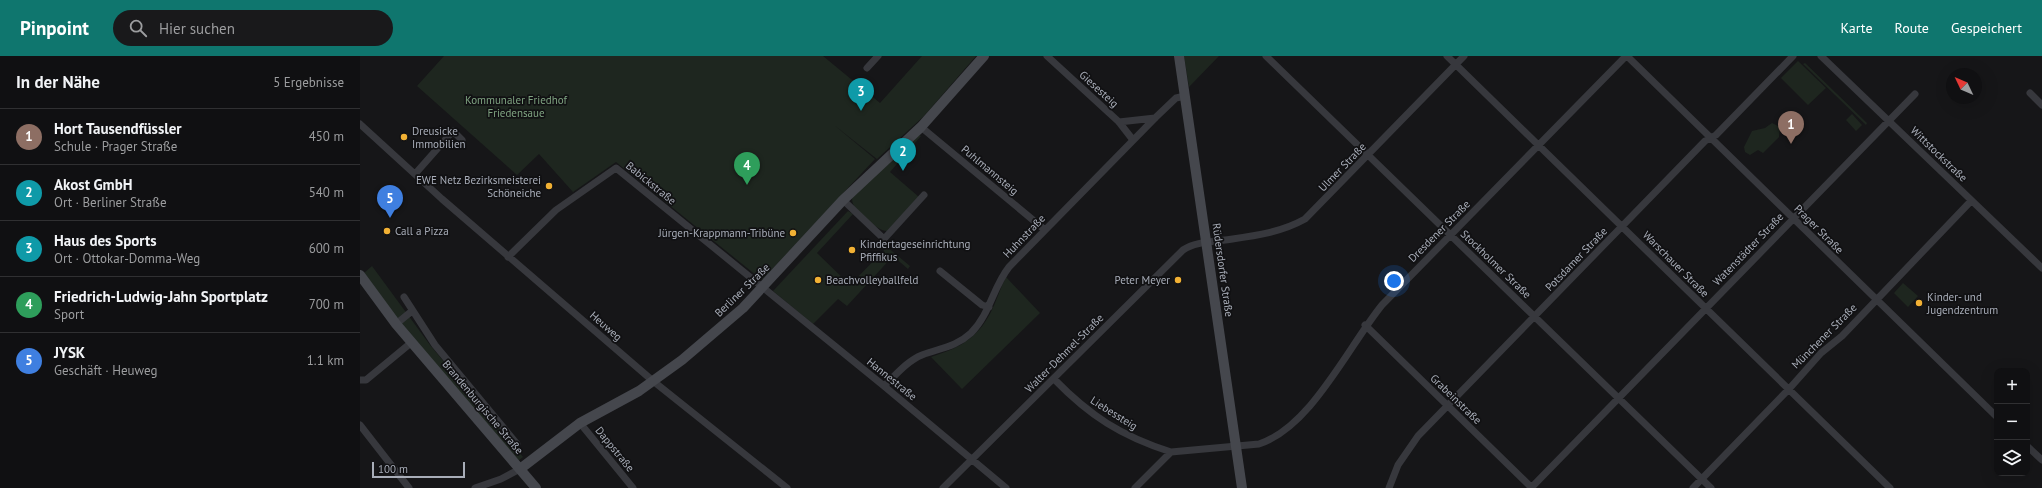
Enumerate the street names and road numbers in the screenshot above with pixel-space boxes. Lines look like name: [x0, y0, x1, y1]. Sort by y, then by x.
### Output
street label: Giesesteig: [1076, 68, 1122, 110]
street label: Wittstockstraße: [1908, 123, 1971, 185]
street label: Ulmer Straße: [1315, 139, 1369, 194]
street label: Puhlmannsteig: [959, 142, 1021, 198]
street label: Babickstraße: [623, 158, 679, 208]
street label: Dresdener Straße: [1405, 197, 1473, 265]
street label: Prager Straße: [1791, 201, 1847, 257]
street label: Watenstädter Straße: [1710, 209, 1787, 288]
street label: Huhnstraße: [1000, 211, 1048, 261]
street label: Rüdersdorfer Straße: [1210, 222, 1237, 318]
street label: Potsdamer Straße: [1542, 224, 1610, 294]
street label: Stockholmer Straße: [1458, 227, 1535, 302]
street label: Warschauer Straße: [1640, 228, 1712, 300]
street label: Berliner Straße: [712, 260, 773, 320]
street label: Münchener Straße: [1789, 300, 1860, 371]
street label: Heuweg: [587, 308, 625, 344]
street label: Walter-Dehmel-Straße: [1022, 310, 1107, 395]
street label: Hannestraße: [864, 355, 920, 404]
street label: Brandenburgische Straße: [440, 357, 527, 457]
street label: Grabeinstraße: [1427, 371, 1485, 427]
street label: Liebessteig: [1088, 393, 1140, 433]
street label: Dappstraße: [592, 424, 638, 475]

